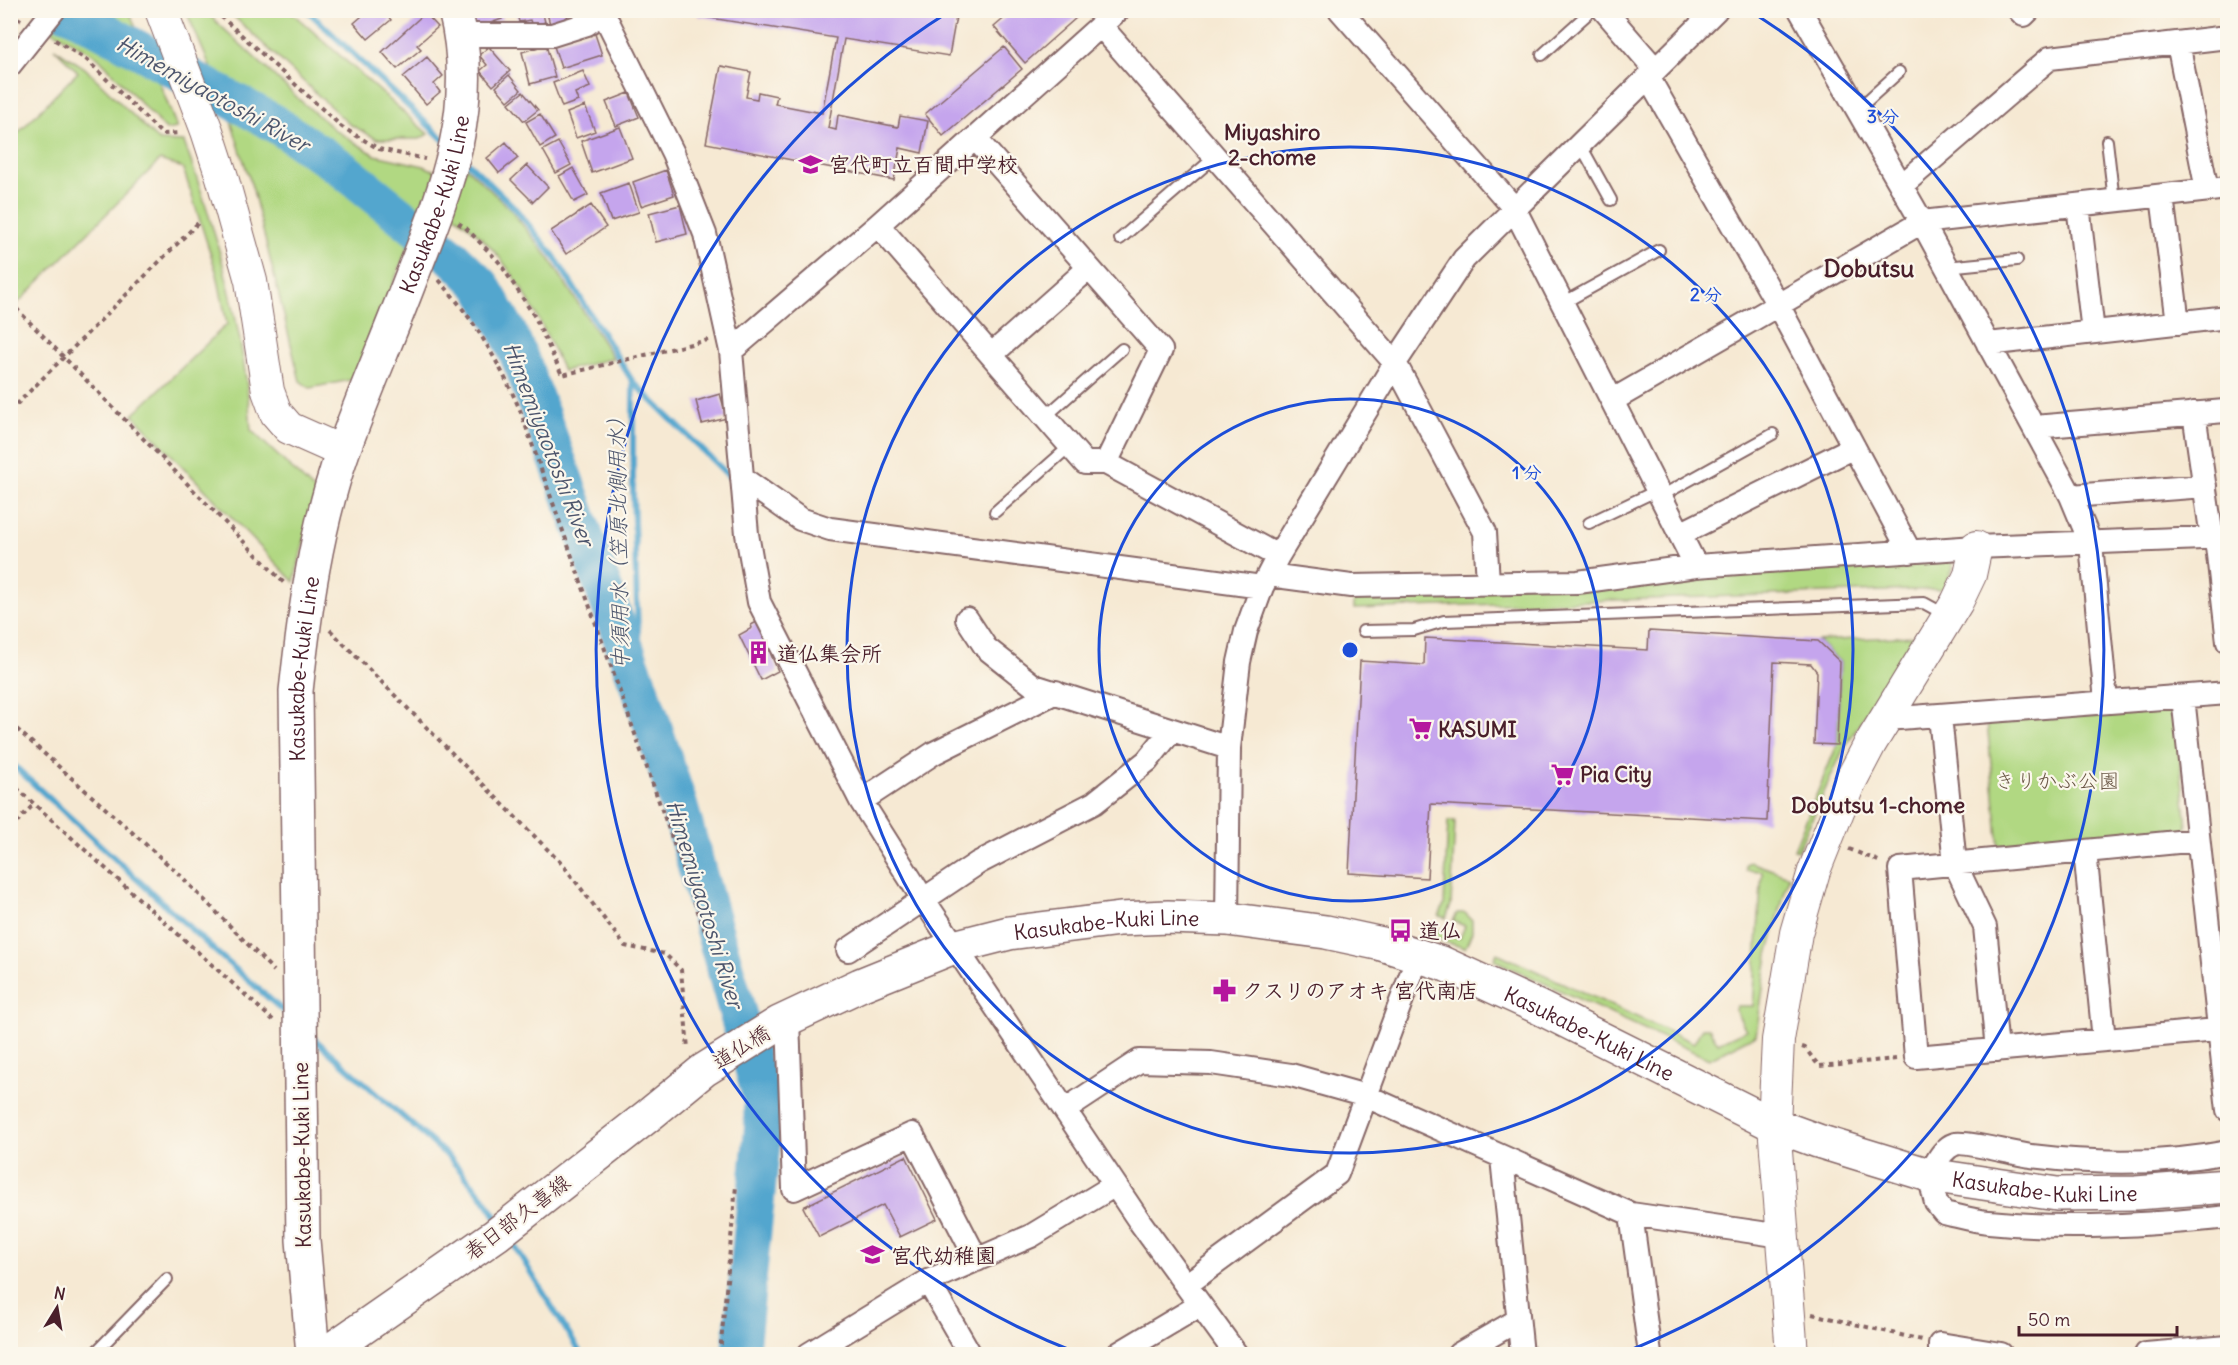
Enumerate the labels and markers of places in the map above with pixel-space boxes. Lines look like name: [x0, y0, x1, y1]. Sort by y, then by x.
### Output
school or university icon: 宮代町立百間中学校: [798, 151, 824, 177]
place label: 宮代町立百間中学校: [829, 151, 1018, 178]
building icon: 道仏集会所: [746, 640, 772, 666]
place label: 道仏集会所: [777, 640, 882, 667]
centre of rings: [1340, 640, 1360, 660]
supermarket icon: KASUMI: [1407, 716, 1433, 742]
place label: KASUMI: [1438, 716, 1517, 743]
supermarket icon: Pia City: [1549, 761, 1575, 787]
place label: Pia City: [1580, 761, 1652, 788]
bus stop icon: 道仏: [1388, 917, 1414, 943]
place label: 道仏: [1419, 917, 1461, 944]
pharmacy icon: クスリのアオキ 宮代南店: [1211, 977, 1237, 1003]
place label: クスリのアオキ 宮代南店: [1242, 977, 1478, 1004]
school or university icon: 宮代幼稚園: [860, 1242, 886, 1268]
place label: 宮代幼稚園: [891, 1242, 996, 1269]

